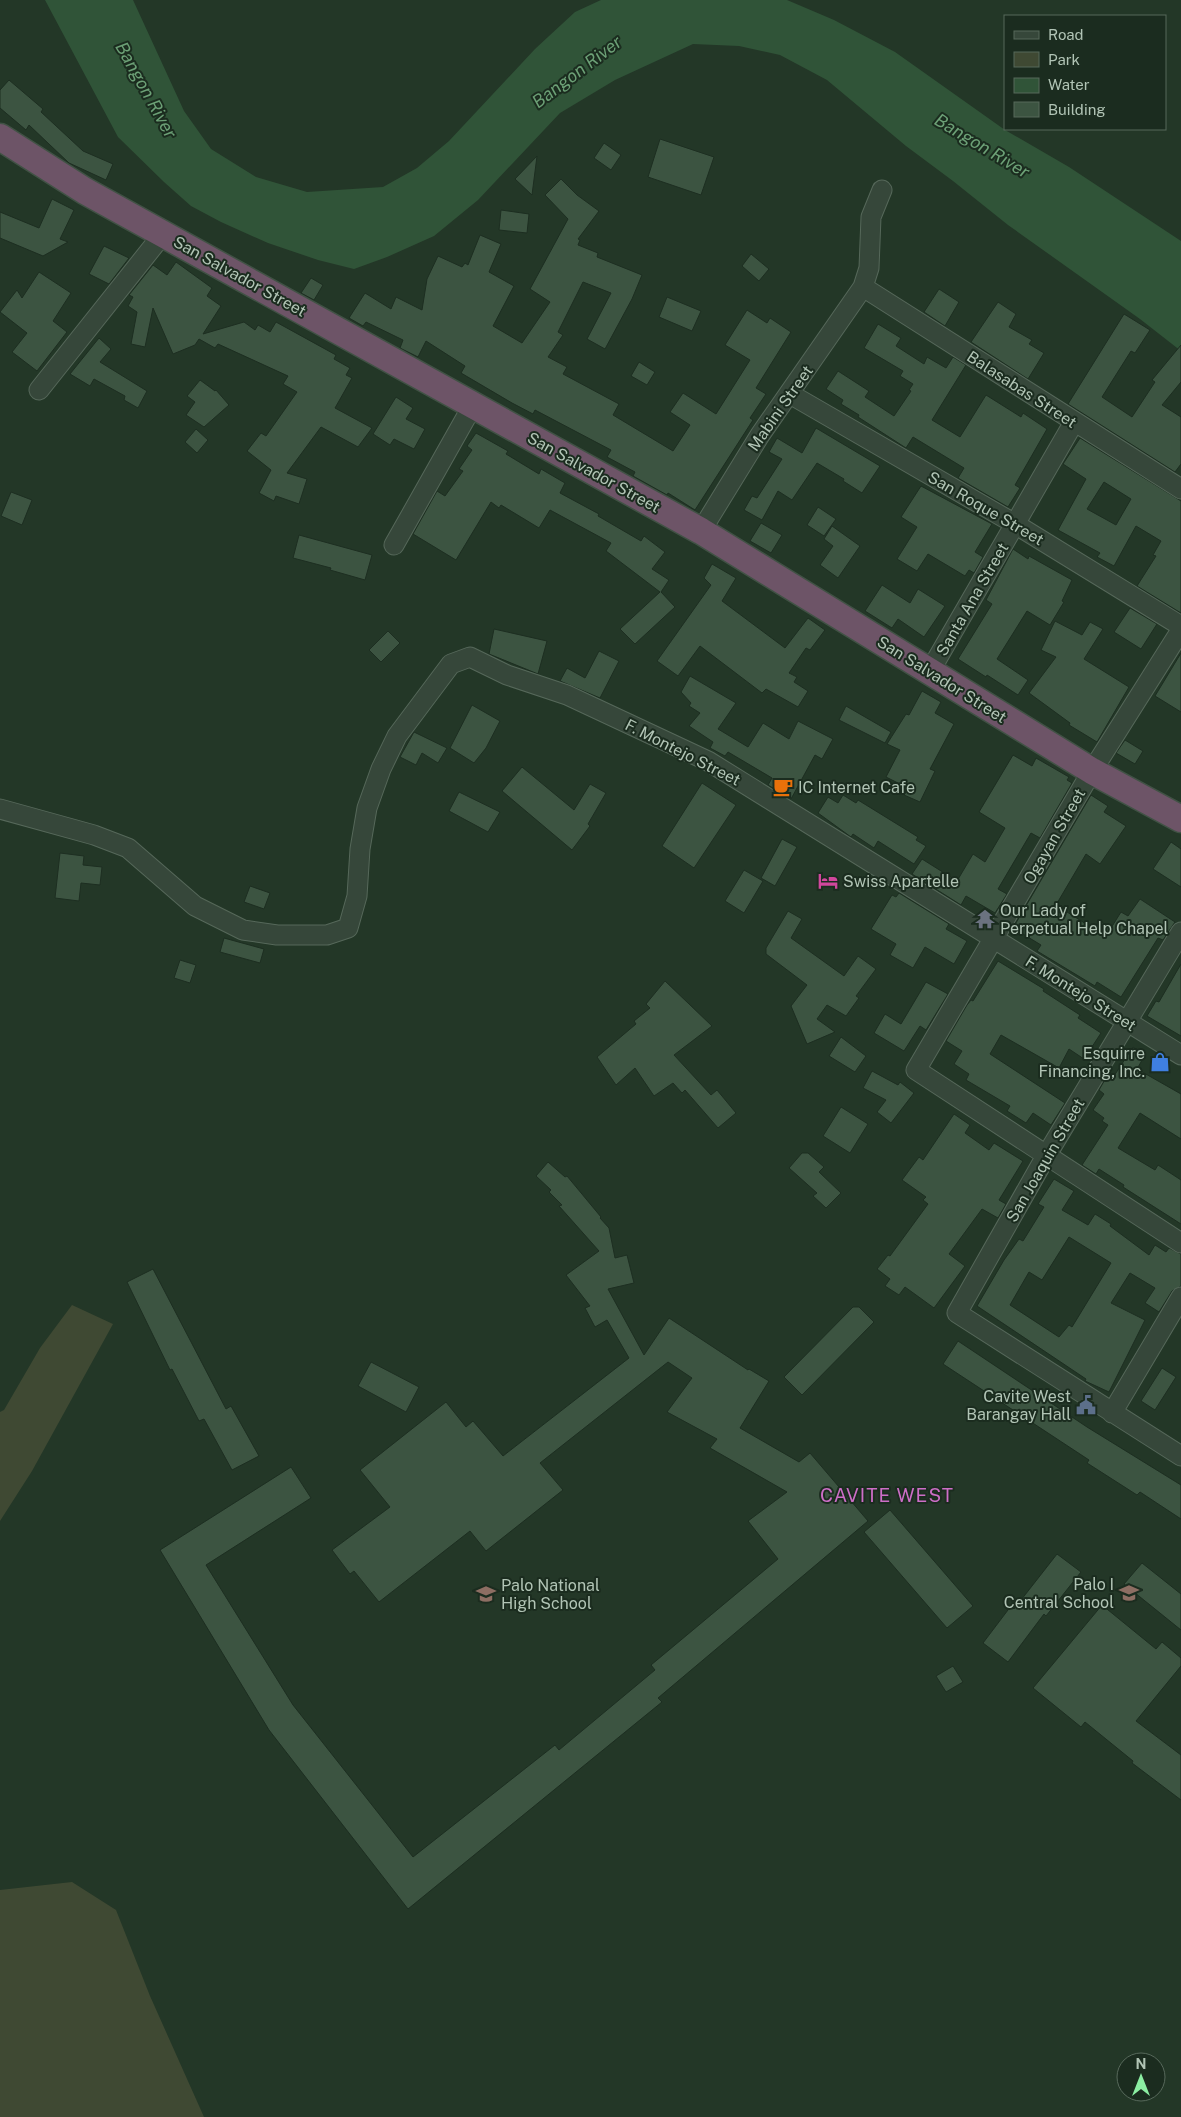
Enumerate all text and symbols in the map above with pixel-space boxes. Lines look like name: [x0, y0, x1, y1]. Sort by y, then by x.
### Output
legend: [1004, 15, 1166, 130]
text: Road: [1048, 26, 1084, 43]
water label: Bangon River: [528, 31, 626, 112]
water label: Bangon River: [111, 38, 182, 142]
text: Park: [1048, 51, 1080, 68]
text: Water: [1048, 76, 1090, 93]
text: Building: [1048, 101, 1106, 118]
water label: Bangon River: [931, 109, 1034, 182]
street label: San Salvador Street: [170, 232, 309, 321]
street label: Balasabas Street: [963, 347, 1080, 432]
street label: Mabini Street: [744, 362, 817, 455]
street label: San Salvador Street: [524, 428, 663, 517]
street label: San Roque Street: [924, 468, 1047, 549]
street label: Santa Ana Street: [932, 539, 1012, 659]
street label: San Salvador Street: [874, 632, 1010, 727]
street label: F. Montejo Street: [622, 715, 744, 790]
cafe icon: IC Internet Cafe: [772, 776, 794, 798]
place label: IC Internet Cafe: [798, 778, 915, 797]
street label: Ogayan Street: [1019, 785, 1089, 887]
hotel icon: Swiss Apartelle: [817, 870, 839, 892]
place label: Swiss Apartelle: [843, 872, 959, 891]
place label: Our Lady of Perpetual Help Chapel: [1000, 901, 1169, 938]
temple icon: Our Lady of Perpetual Help Chapel: [974, 908, 996, 930]
street label: F. Montejo Street: [1022, 952, 1140, 1035]
place label: Esquirre Financing, Inc.: [1039, 1044, 1145, 1081]
shop icon: Esquirre Financing, Inc.: [1149, 1051, 1171, 1073]
street label: San Joaquin Street: [1002, 1095, 1089, 1225]
place label: Cavite West Barangay Hall: [966, 1387, 1071, 1424]
public building icon: Cavite West Barangay Hall: [1075, 1394, 1097, 1416]
district label: CAVITE WEST: [820, 1484, 954, 1506]
place label: Palo I Central School: [1004, 1575, 1114, 1612]
place label: Palo National High School: [501, 1576, 600, 1613]
school or university icon: Palo I Central School: [1118, 1582, 1140, 1604]
school or university icon: Palo National High School: [475, 1583, 497, 1605]
north arrow: [1116, 2052, 1166, 2102]
text: N: [1136, 2056, 1146, 2072]

